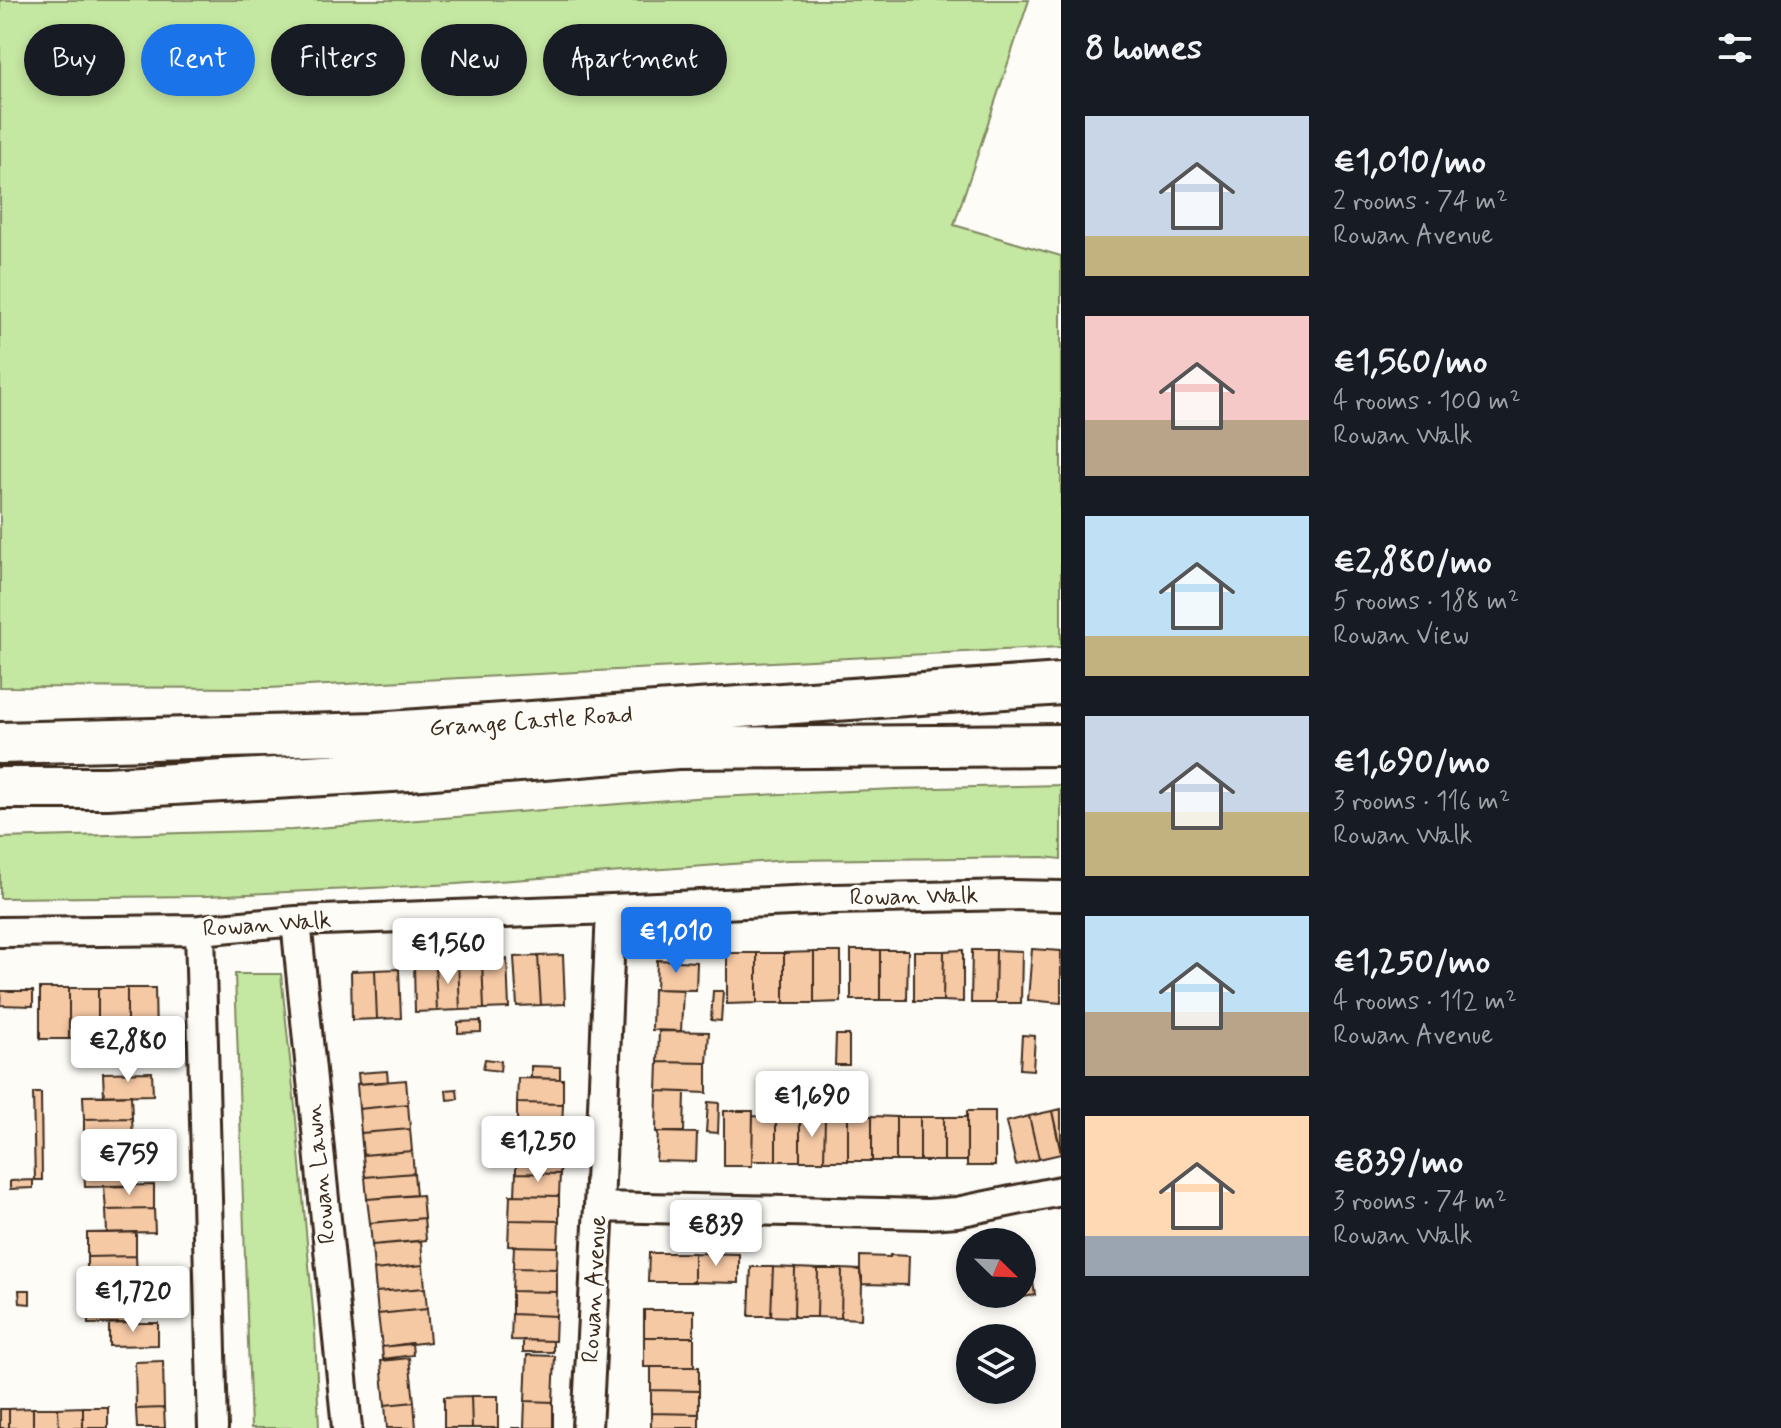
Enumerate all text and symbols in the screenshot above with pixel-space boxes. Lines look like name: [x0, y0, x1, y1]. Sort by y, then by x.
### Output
chip: Buy: [24, 24, 125, 96]
chip: Rent: [141, 24, 255, 96]
chip: Filters: [271, 24, 405, 96]
chip: New: [421, 24, 527, 96]
chip: Apartment: [543, 24, 727, 96]
text: 8 homes: [1085, 26, 1202, 71]
icon: filters: [1713, 26, 1757, 70]
text: €1,010/mo: [1333, 140, 1486, 185]
icon: home: [1149, 148, 1245, 244]
text: 2 rooms · 74 m²: [1333, 185, 1508, 219]
text: Rowan Avenue: [1333, 219, 1493, 253]
text: €1,560/mo: [1333, 340, 1487, 385]
icon: home: [1149, 348, 1245, 444]
text: 4 rooms · 100 m²: [1333, 385, 1521, 419]
text: Rowan Walk: [1333, 419, 1473, 453]
text: €2,880/mo: [1333, 540, 1492, 585]
icon: home: [1149, 548, 1245, 644]
text: 5 rooms · 188 m²: [1333, 585, 1519, 619]
text: Rowan View: [1333, 619, 1469, 653]
street label: Grange Castle Road: [428, 699, 634, 745]
text: €1,690/mo: [1333, 740, 1490, 785]
icon: home: [1149, 748, 1245, 844]
text: 3 rooms · 116 m²: [1333, 785, 1510, 819]
text: Rowan Walk: [1333, 819, 1473, 853]
street label: Rowan Walk: [849, 880, 979, 914]
street label: Rowan Walk: [202, 905, 332, 945]
pin: €1,010: [611, 907, 741, 975]
text: €1,010: [639, 916, 713, 950]
pin: €1,560: [383, 918, 513, 986]
text: €1,560: [411, 927, 485, 961]
text: €1,250/mo: [1333, 940, 1490, 985]
icon: home: [1149, 948, 1245, 1044]
text: 4 rooms · 112 m²: [1333, 985, 1517, 1019]
pin: €2,880: [63, 1016, 193, 1084]
text: Rowan Avenue: [1333, 1019, 1493, 1053]
text: €2,880: [89, 1025, 167, 1059]
pin: €1,690: [747, 1071, 877, 1139]
text: €1,690: [774, 1080, 850, 1114]
street label: Rowan Lawn: [298, 1102, 344, 1245]
pin: €1,250: [473, 1116, 603, 1184]
text: €1,250: [499, 1125, 577, 1159]
pin: €759: [82, 1129, 176, 1197]
text: €759: [99, 1138, 159, 1172]
text: €839/mo: [1333, 1140, 1463, 1185]
icon: home: [1149, 1148, 1245, 1244]
text: 3 rooms · 74 m²: [1333, 1185, 1507, 1219]
pin: €839: [669, 1200, 763, 1268]
text: €839: [688, 1209, 744, 1243]
street label: Rowan Avenue: [576, 1214, 614, 1364]
text: Rowan Walk: [1333, 1219, 1473, 1253]
north arrow: [956, 1228, 1036, 1308]
map controls: [956, 1228, 1036, 1404]
pin: €1,720: [68, 1266, 198, 1334]
text: €1,720: [94, 1275, 172, 1309]
button: layers: [956, 1324, 1036, 1404]

